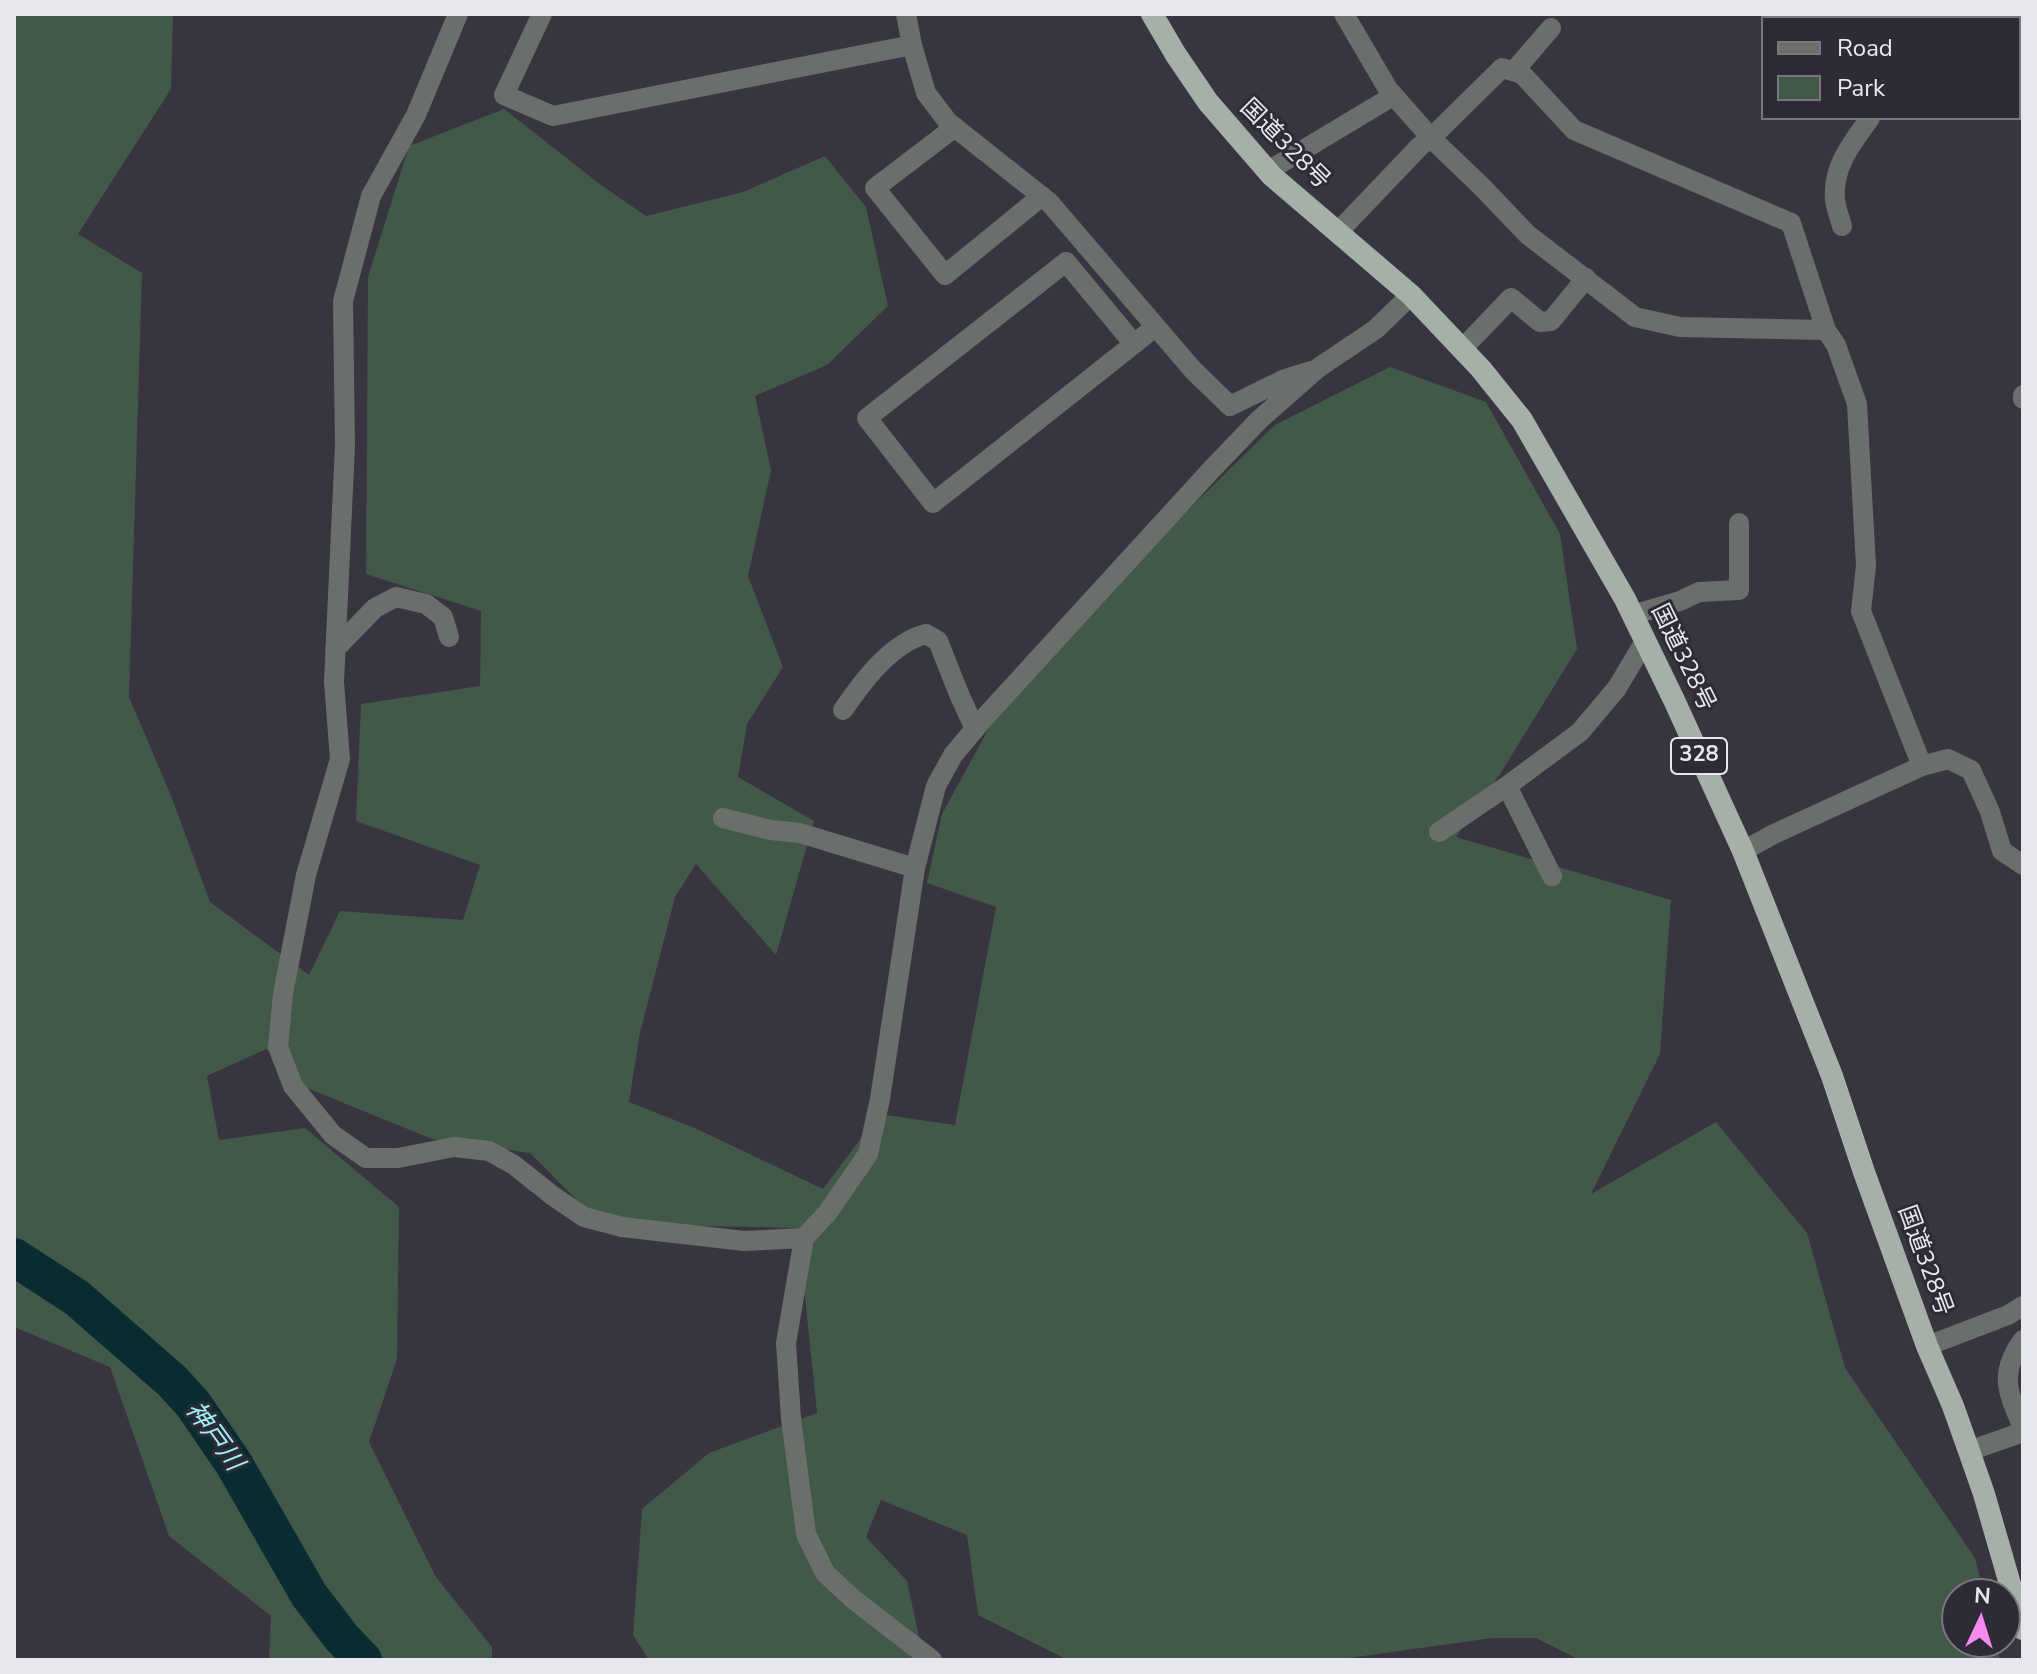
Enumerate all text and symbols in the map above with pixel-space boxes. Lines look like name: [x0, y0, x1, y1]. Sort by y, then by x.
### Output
legend: [1761, 16, 2021, 120]
text: Road: [1837, 32, 1893, 64]
text: Park: [1837, 72, 1885, 104]
street label: 国道328号: [1233, 94, 1335, 196]
street label: 国道328号: [1644, 600, 1720, 716]
road number: 328: [1671, 738, 1727, 774]
street label: 国道328号: [1891, 1202, 1957, 1320]
water label: 神戸川: [177, 1396, 249, 1478]
north arrow: [1941, 1578, 2021, 1658]
text: N: [1973, 1581, 1992, 1612]

